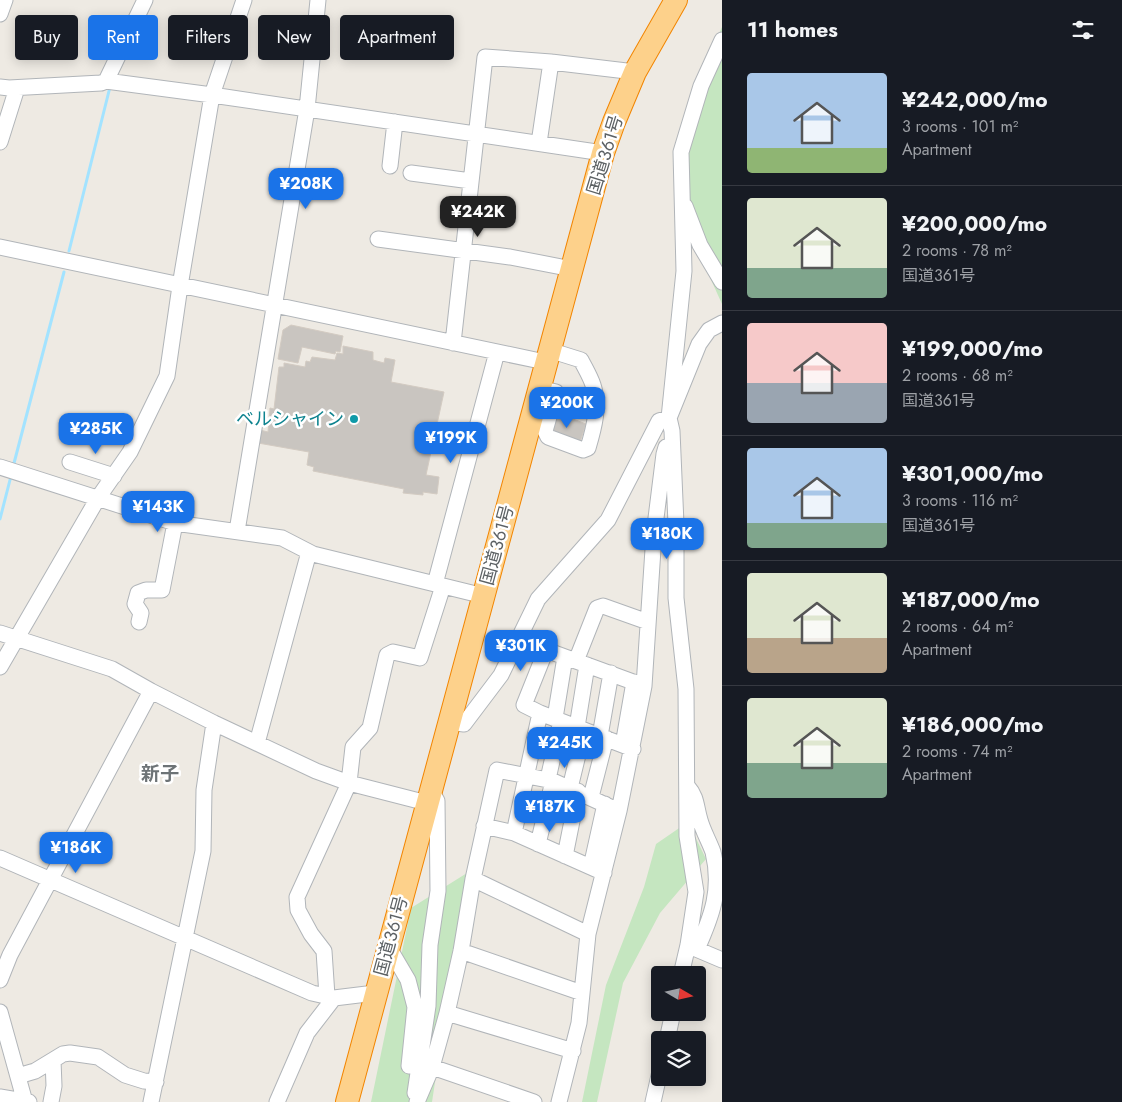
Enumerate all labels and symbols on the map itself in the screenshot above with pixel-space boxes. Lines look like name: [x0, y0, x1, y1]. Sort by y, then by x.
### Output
street label: 国道361号: [581, 112, 629, 198]
pin: ¥208K: [271, 168, 341, 210]
pin: ¥242K: [443, 196, 513, 238]
pin: ¥200K: [532, 386, 602, 429]
place label: ベルシャイン: [236, 406, 344, 432]
pin: ¥285K: [61, 412, 131, 455]
marker: ベルシャイン: [348, 413, 360, 425]
pin: ¥199K: [416, 422, 486, 464]
pin: ¥143K: [123, 490, 193, 533]
street label: 国道361号: [474, 502, 520, 588]
pin: ¥180K: [632, 518, 702, 560]
pin: ¥301K: [486, 630, 556, 672]
pin: ¥245K: [530, 726, 600, 769]
district label: 新子: [141, 760, 179, 787]
pin: ¥187K: [515, 790, 585, 833]
pin: ¥186K: [41, 832, 111, 874]
street label: 国道361号: [368, 893, 414, 979]
north arrow: [651, 966, 706, 1021]

